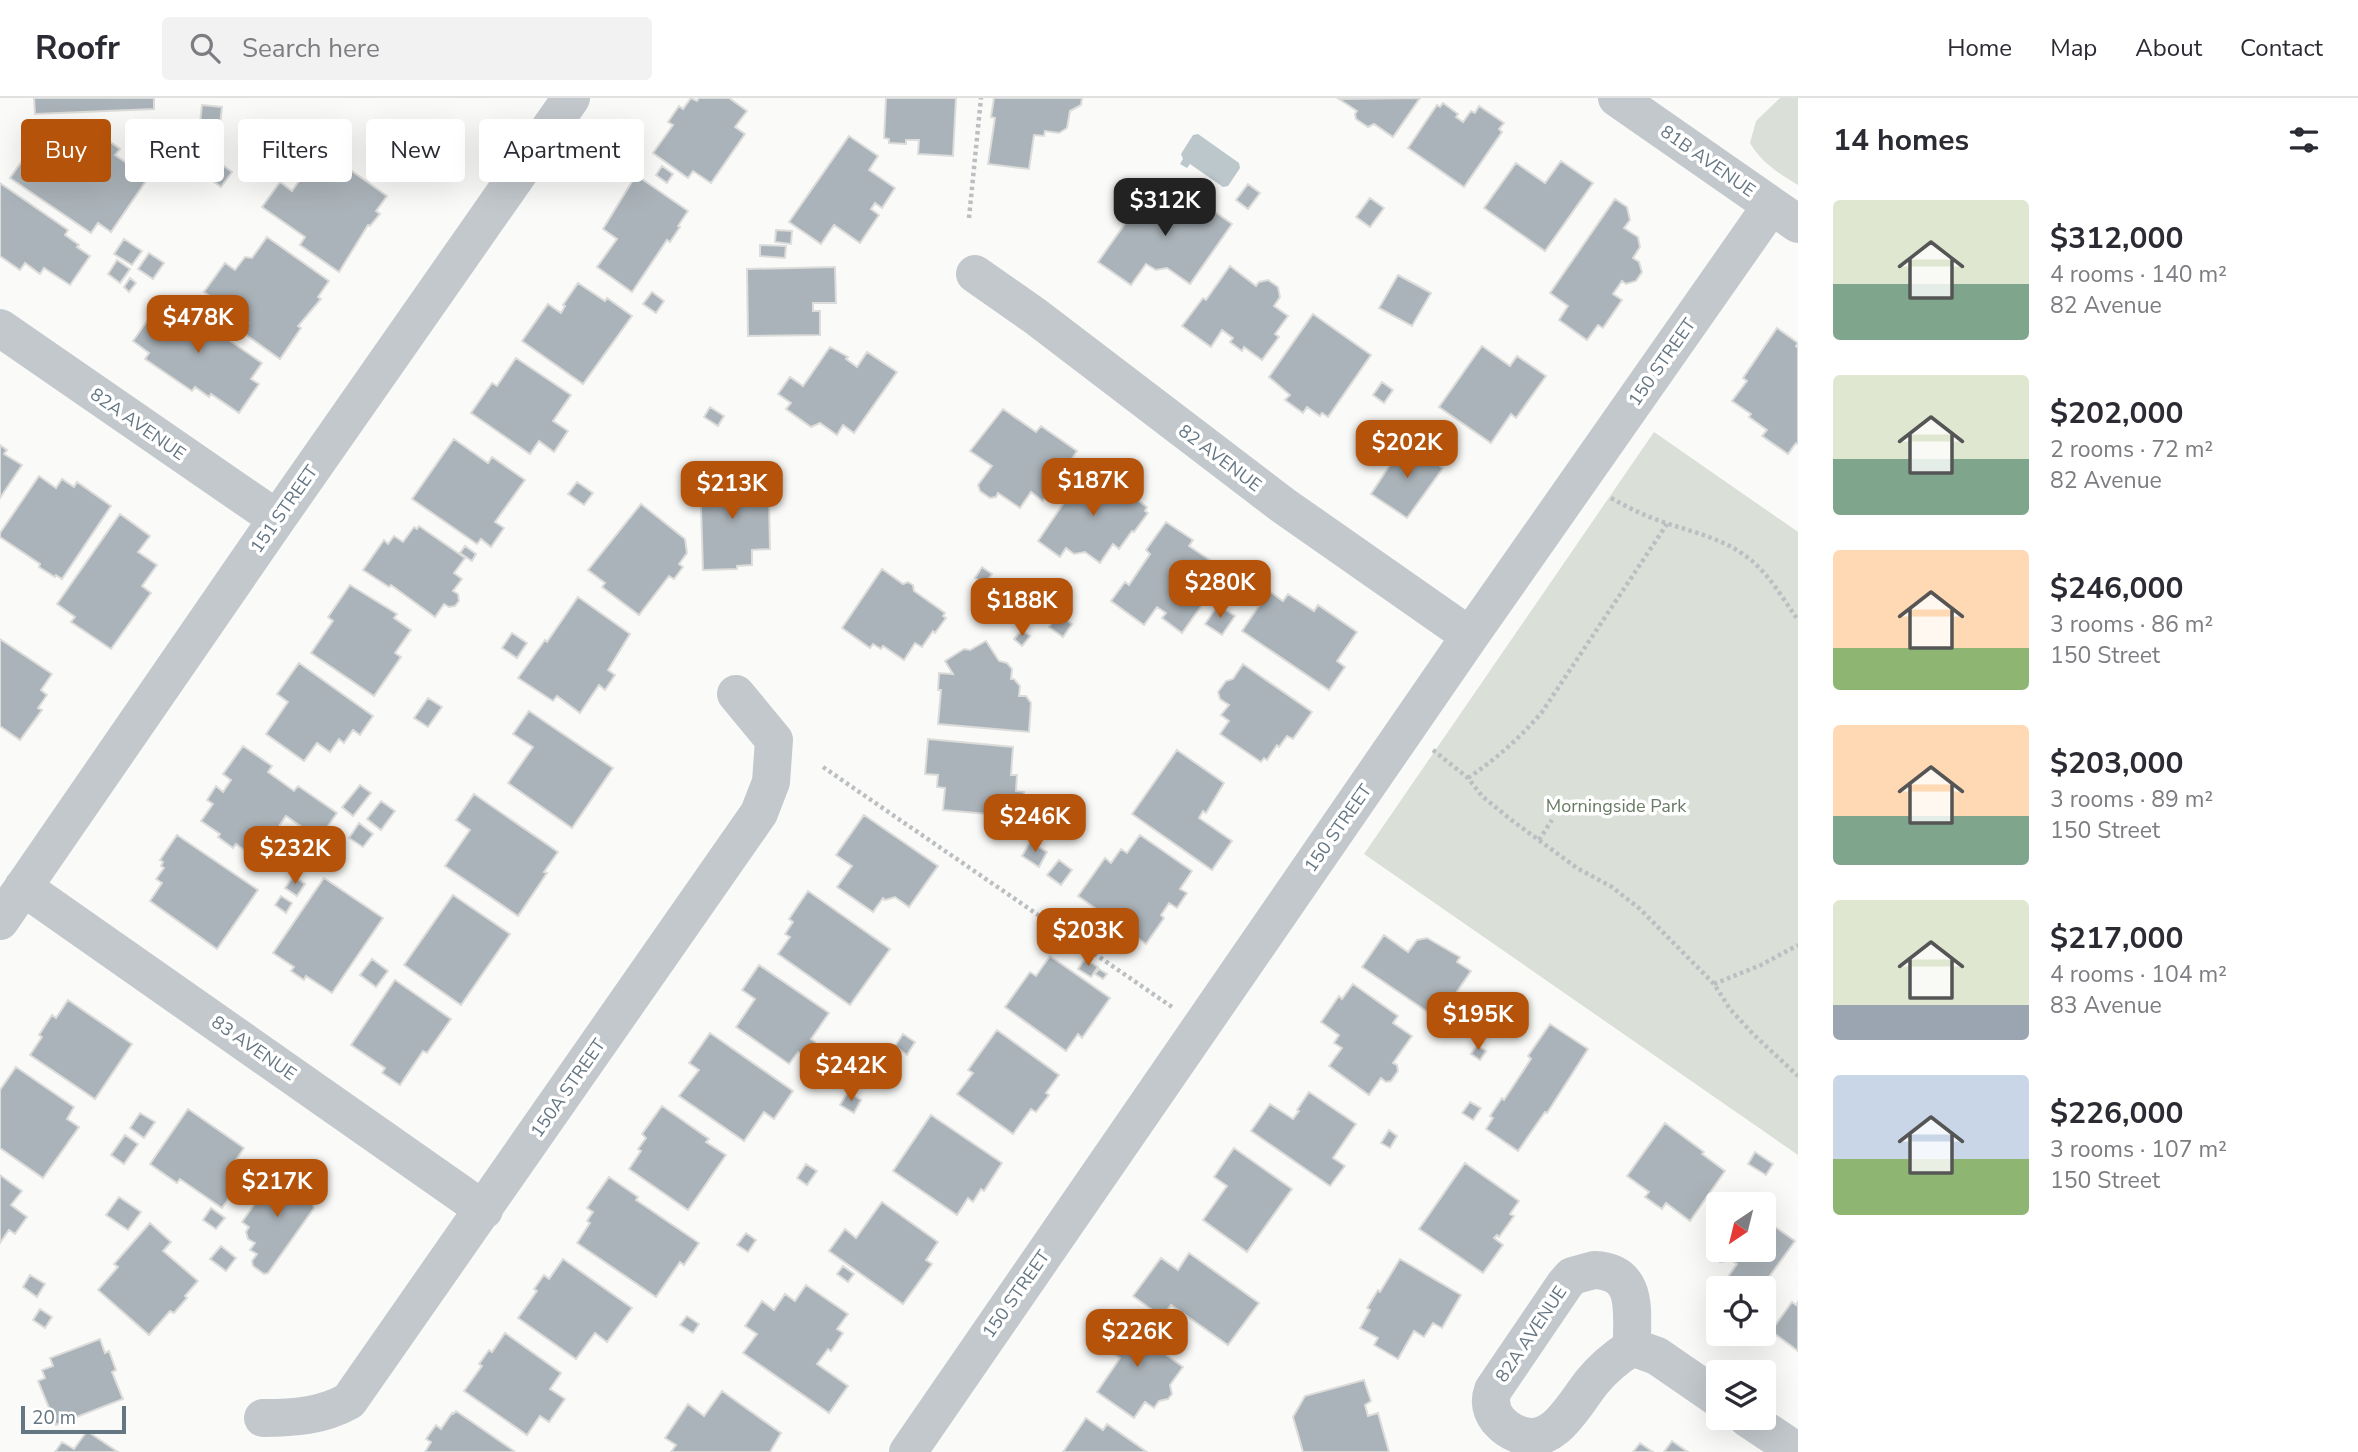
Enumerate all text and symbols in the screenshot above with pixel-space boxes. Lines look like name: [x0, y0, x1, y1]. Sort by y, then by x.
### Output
search box: [162, 17, 652, 80]
text: Roofr: [35, 26, 120, 71]
icon: search: [186, 29, 224, 67]
text: Search here: [242, 31, 380, 66]
text: Home: [1947, 32, 2012, 64]
text: Map: [2050, 32, 2097, 64]
text: About: [2135, 32, 2202, 64]
text: Contact: [2240, 32, 2323, 64]
chip: Buy: [21, 119, 111, 182]
chip: Rent: [125, 119, 224, 182]
chip: Filters: [238, 119, 352, 182]
chip: New: [366, 119, 465, 182]
chip: Apartment: [479, 119, 644, 182]
street label: 81B AVENUE: [1656, 120, 1760, 202]
text: 14 homes: [1833, 120, 1969, 161]
icon: filters: [2285, 121, 2323, 159]
pin: $312K: [1116, 178, 1214, 238]
text: $312K: [1130, 185, 1200, 216]
text: $312,000: [2050, 218, 2183, 259]
icon: home: [1889, 228, 1973, 312]
text: 4 rooms · 140 m²: [2050, 259, 2227, 290]
text: 82 Avenue: [2050, 290, 2162, 321]
pin: $478K: [149, 296, 247, 355]
text: $478K: [163, 302, 233, 333]
street label: 150 STREET: [1623, 313, 1701, 411]
street label: 82A AVENUE: [86, 382, 190, 466]
text: $202,000: [2050, 393, 2183, 434]
icon: home: [1889, 403, 1973, 487]
street label: 82 AVENUE: [1174, 419, 1266, 497]
pin: $202K: [1358, 420, 1456, 480]
text: $202K: [1372, 427, 1442, 458]
text: 2 rooms · 72 m²: [2050, 434, 2213, 465]
pin: $187K: [1044, 458, 1142, 518]
street label: 151 STREET: [245, 460, 323, 558]
pin: $213K: [683, 462, 781, 521]
text: $187K: [1058, 465, 1128, 496]
text: 82 Avenue: [2050, 465, 2162, 496]
text: $213K: [697, 468, 767, 499]
pin: $280K: [1171, 560, 1269, 620]
text: $280K: [1185, 567, 1255, 598]
text: $246,000: [2050, 568, 2183, 609]
pin: $188K: [973, 578, 1071, 638]
icon: home: [1889, 578, 1973, 662]
text: $188K: [987, 585, 1057, 616]
text: 3 rooms · 86 m²: [2050, 609, 2213, 640]
text: 150 Street: [2050, 640, 2160, 671]
text: $203,000: [2050, 743, 2183, 784]
icon: home: [1889, 753, 1973, 837]
street label: 150 STREET: [1299, 779, 1377, 877]
text: 3 rooms · 89 m²: [2050, 784, 2213, 815]
pin: $246K: [986, 794, 1084, 854]
park label: Morningside Park: [1546, 794, 1687, 818]
text: $246K: [1000, 801, 1070, 832]
text: 150 Street: [2050, 815, 2160, 846]
pin: $232K: [246, 826, 344, 886]
text: $232K: [260, 833, 330, 864]
pin: $203K: [1039, 908, 1137, 968]
text: $203K: [1053, 915, 1123, 946]
text: $217,000: [2050, 918, 2183, 959]
icon: home: [1889, 928, 1973, 1012]
text: 4 rooms · 104 m²: [2050, 959, 2227, 990]
text: 83 Avenue: [2050, 990, 2162, 1021]
pin: $195K: [1429, 992, 1527, 1052]
text: $195K: [1443, 999, 1513, 1030]
street label: 83 AVENUE: [207, 1010, 301, 1086]
street label: 150A STREET: [525, 1034, 611, 1142]
pin: $242K: [802, 1044, 900, 1103]
text: $242K: [816, 1050, 886, 1081]
text: $226,000: [2050, 1093, 2183, 1134]
icon: home: [1889, 1103, 1973, 1187]
text: 3 rooms · 107 m²: [2050, 1134, 2227, 1165]
pin: $217K: [228, 1160, 326, 1219]
text: 150 Street: [2050, 1165, 2160, 1196]
text: $217K: [242, 1166, 312, 1197]
north arrow: [1706, 1192, 1776, 1262]
map controls: [1706, 1192, 1776, 1430]
street label: 150 STREET: [977, 1245, 1055, 1343]
button: locate: [1706, 1276, 1776, 1346]
street label: 82A AVENUE: [1490, 1281, 1572, 1387]
pin: $226K: [1088, 1310, 1186, 1369]
text: $226K: [1102, 1316, 1172, 1347]
button: layers: [1706, 1360, 1776, 1430]
scale bar: [21, 1403, 126, 1435]
text: 20 m: [32, 1405, 76, 1431]

